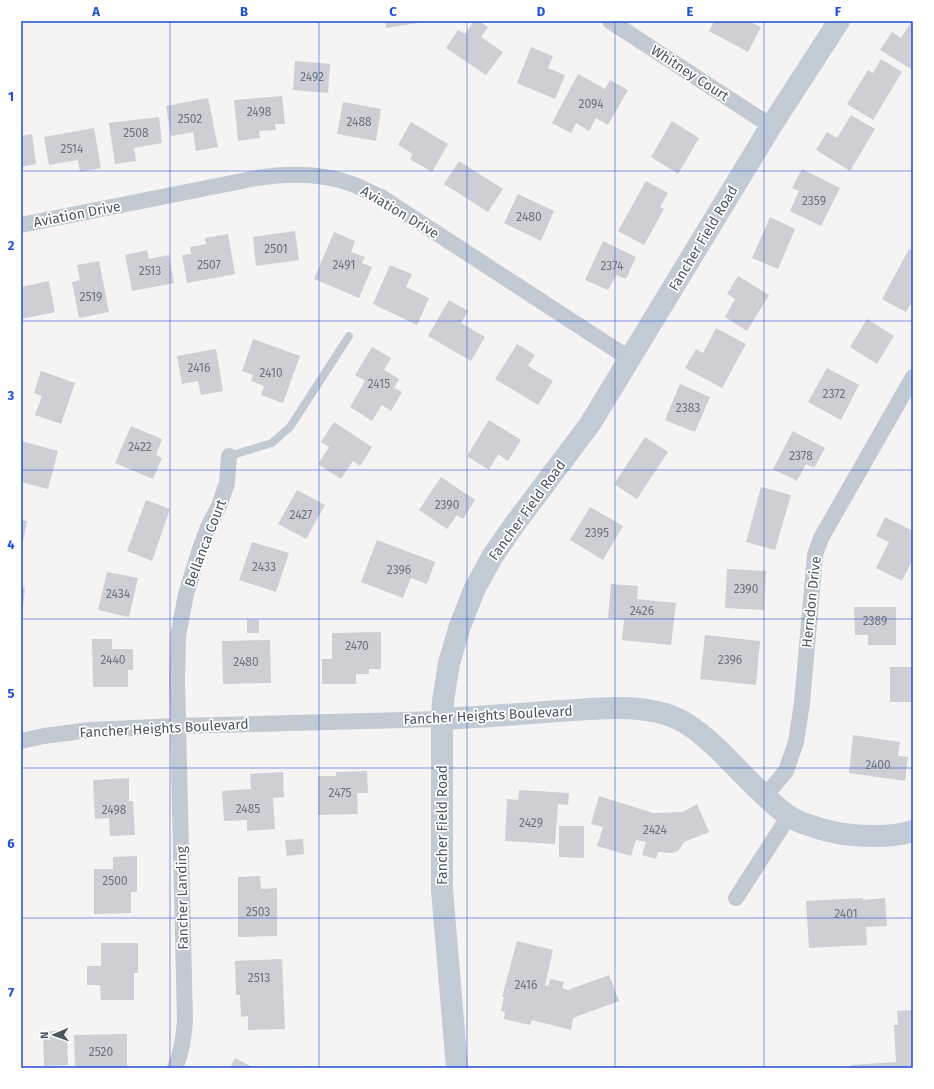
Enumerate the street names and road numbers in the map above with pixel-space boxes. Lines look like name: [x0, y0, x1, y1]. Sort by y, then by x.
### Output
street label: Whitney Court: [648, 42, 733, 105]
street label: Aviation Drive: [357, 182, 442, 242]
street label: Fancher Field Road: [665, 183, 742, 294]
street label: Aviation Drive: [32, 198, 122, 231]
street label: Fancher Field Road: [485, 457, 570, 564]
street label: Bellanca Court: [181, 496, 230, 589]
street label: Herndon Drive: [798, 555, 825, 649]
street label: Fancher Heights Boulevard: [403, 703, 573, 728]
street label: Fancher Heights Boulevard: [79, 716, 249, 741]
street label: Fancher Field Road: [434, 765, 451, 885]
street label: Fancher Landing: [173, 845, 192, 950]

